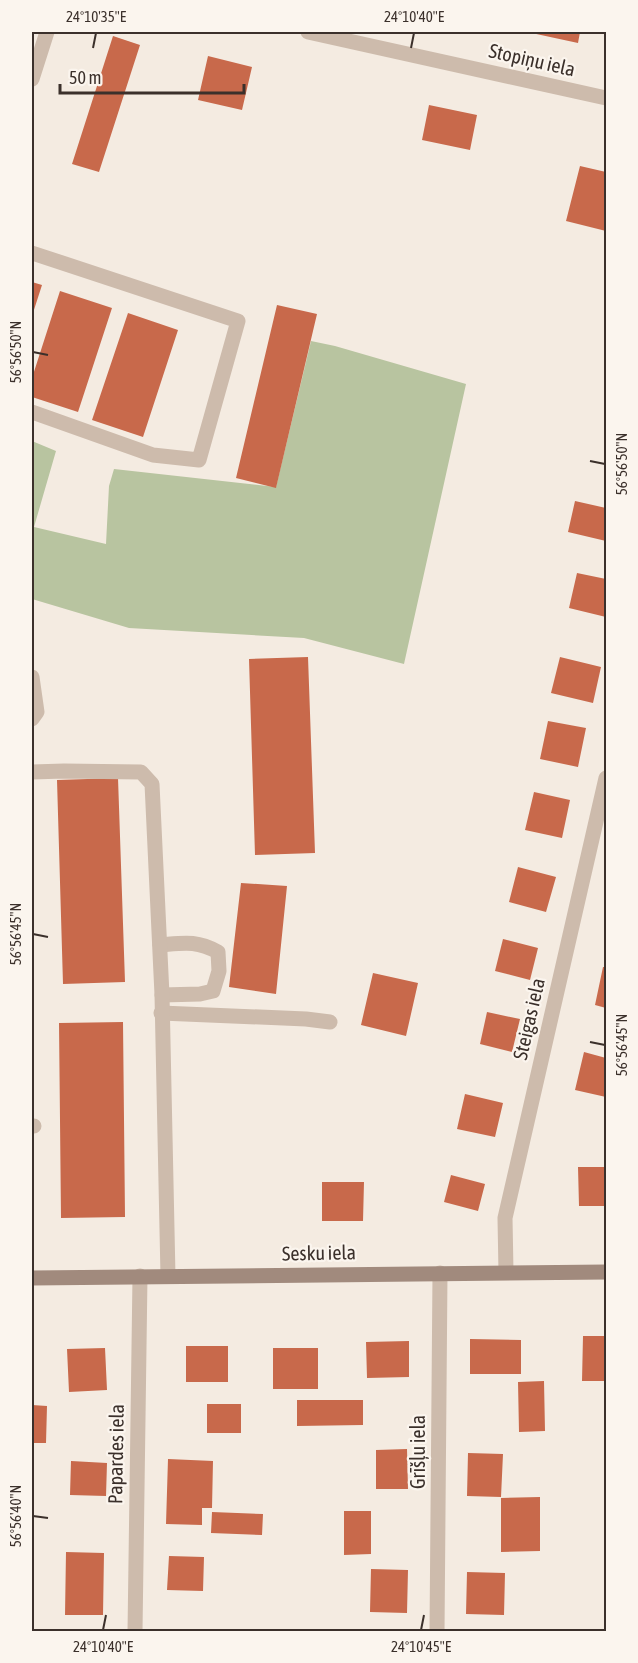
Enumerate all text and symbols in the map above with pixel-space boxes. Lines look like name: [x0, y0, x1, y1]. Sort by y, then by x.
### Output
text: 24°10'35"E: [66, 8, 127, 25]
text: 24°10'40"E: [384, 8, 445, 25]
street label: Stopiņu iela: [487, 38, 577, 81]
scale bar: [60, 57, 244, 95]
text: 50 m: [69, 67, 101, 88]
text: 56°56'50"N: [7, 321, 24, 383]
text: 56°56'50"N: [613, 433, 630, 495]
text: 56°56'45"N: [7, 903, 24, 965]
street label: Steigas iela: [508, 976, 549, 1062]
text: 56°56'45"N: [613, 1014, 630, 1076]
street label: Sesku iela: [282, 1240, 356, 1265]
street label: Papardes iela: [103, 1404, 128, 1504]
street label: Grīšļu iela: [406, 1415, 429, 1489]
text: 56°56'40"N: [7, 1485, 24, 1547]
text: 24°10'40"E: [73, 1638, 134, 1655]
text: 24°10'45"E: [391, 1638, 452, 1655]

